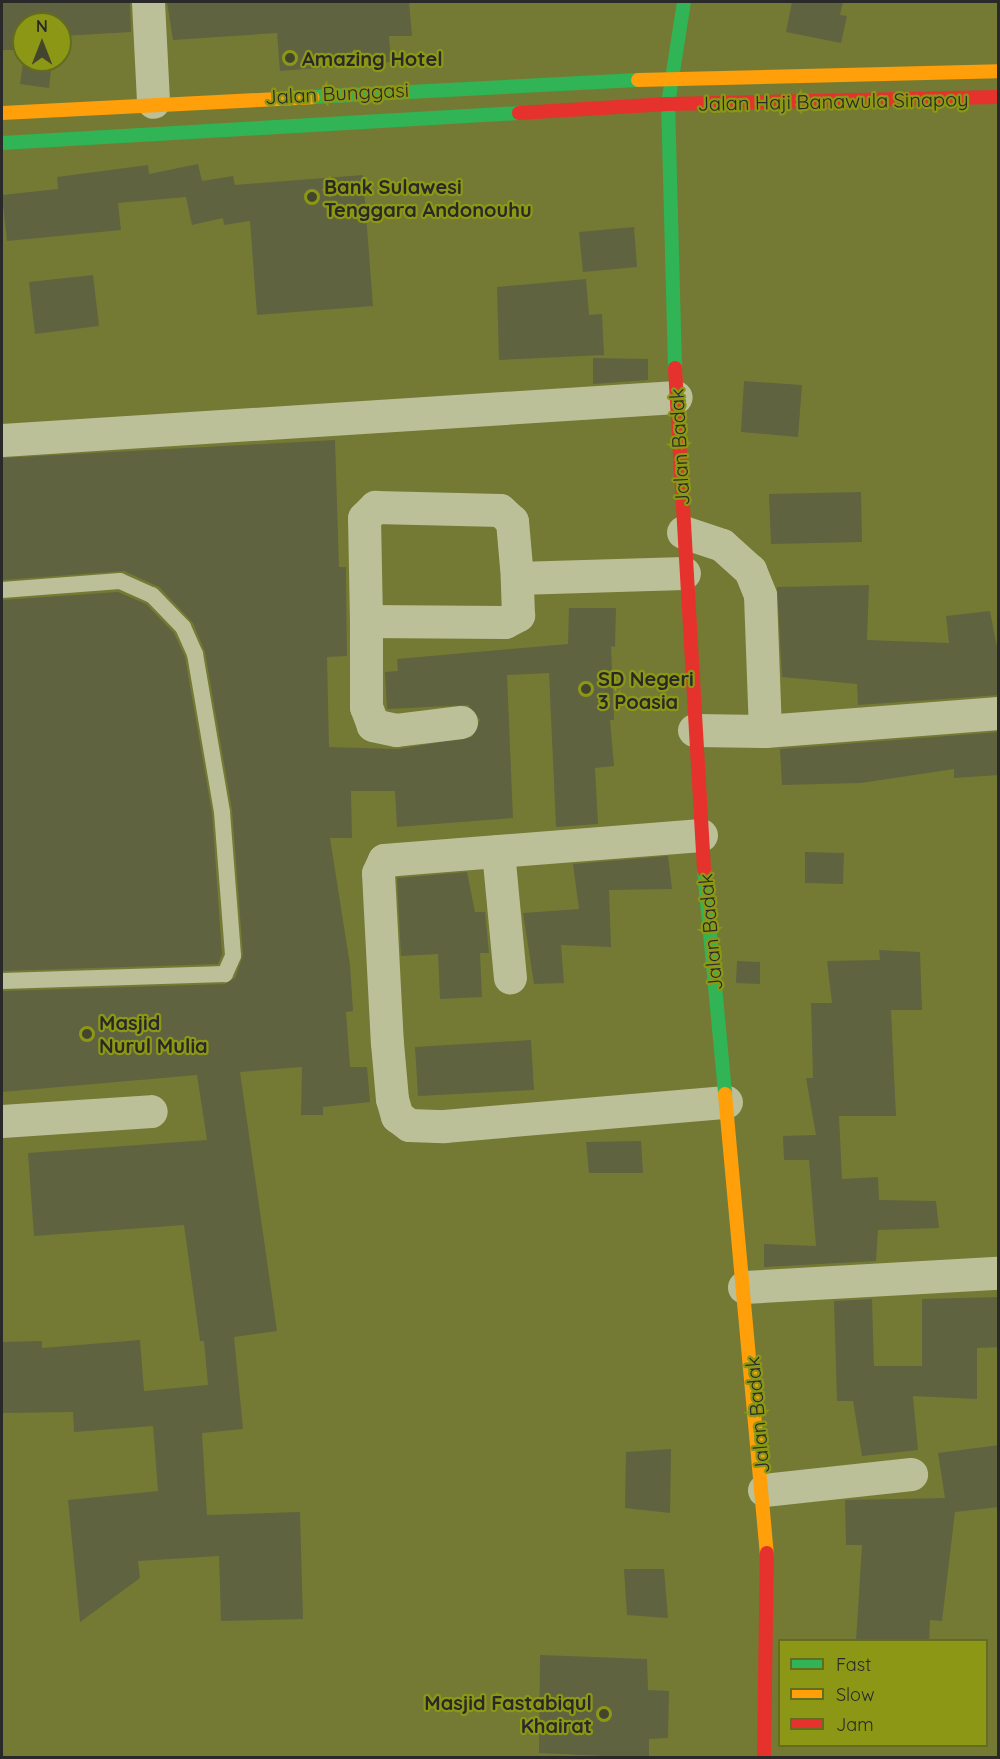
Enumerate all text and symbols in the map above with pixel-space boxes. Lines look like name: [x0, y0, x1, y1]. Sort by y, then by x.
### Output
north arrow: [12, 12, 72, 72]
text: N: [36, 16, 48, 36]
place label: Amazing Hotel: [302, 46, 443, 70]
marker: Amazing Hotel: [283, 51, 297, 65]
street label: Jalan Bunggasi: [265, 77, 409, 109]
street label: Jalan Haji Banawula Sinapoy: [697, 87, 969, 115]
place label: Bank Sulawesi Tenggara Andonouhu: [324, 174, 532, 221]
marker: Bank Sulawesi Tenggara Andonouhu: [305, 190, 319, 204]
street label: Jalan Badak: [664, 388, 694, 506]
place label: SD Negeri 3 Poasia: [598, 666, 694, 713]
marker: SD Negeri 3 Poasia: [579, 682, 593, 696]
street label: Jalan Badak: [693, 872, 727, 992]
place label: Masjid Nurul Mulia: [99, 1011, 208, 1058]
marker: Masjid Nurul Mulia: [80, 1027, 94, 1041]
street label: Jalan Badak: [740, 1355, 774, 1475]
legend: [778, 1639, 988, 1747]
text: Fast: [836, 1653, 871, 1676]
text: Slow: [836, 1683, 874, 1706]
place label: Masjid Fastabiqul Khairat: [424, 1690, 592, 1737]
marker: Masjid Fastabiqul Khairat: [597, 1707, 611, 1721]
text: Jam: [836, 1713, 874, 1736]

